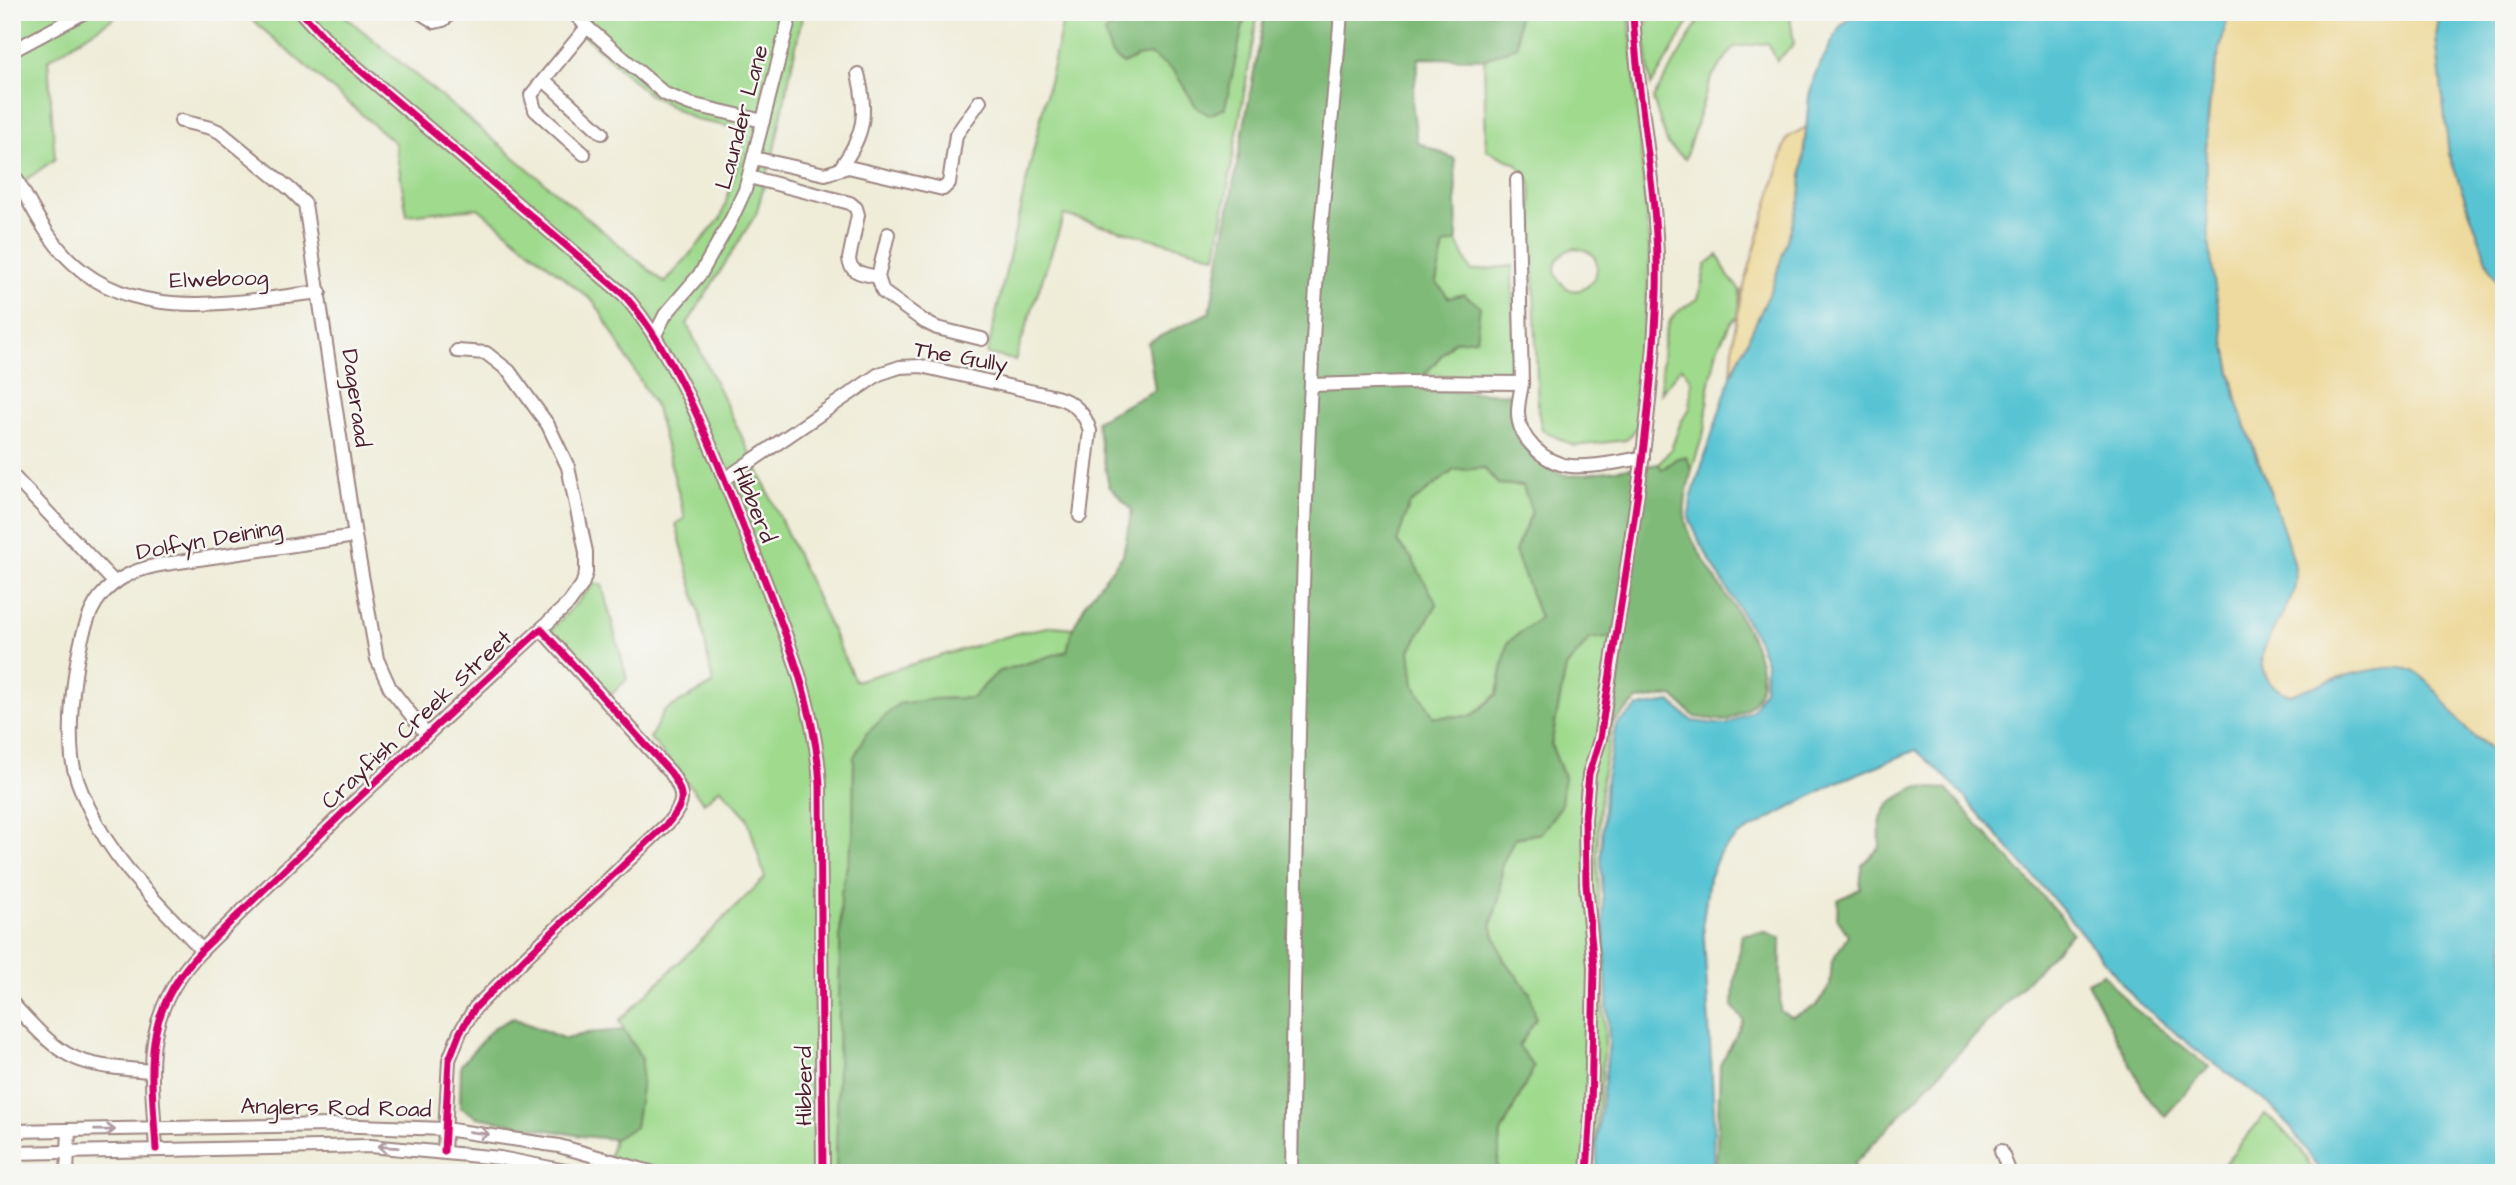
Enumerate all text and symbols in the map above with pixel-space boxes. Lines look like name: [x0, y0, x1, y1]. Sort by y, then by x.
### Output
street label: Launder Lane: [707, 41, 777, 193]
street label: Elweboog: [169, 261, 269, 298]
street label: The Gully: [911, 333, 1011, 382]
street label: Dageraad: [332, 347, 379, 450]
street label: Hibberd: [724, 461, 784, 548]
street label: Dolfyn Deining: [134, 511, 285, 570]
street label: Crayfish Creek Street: [314, 622, 520, 818]
street label: Hibberd: [788, 1046, 820, 1126]
street label: Anglers Rod Road: [240, 1090, 432, 1127]
one-way arrow: [93, 1123, 116, 1136]
one-way arrow: [467, 1127, 490, 1140]
one-way arrow: [377, 1140, 399, 1153]

